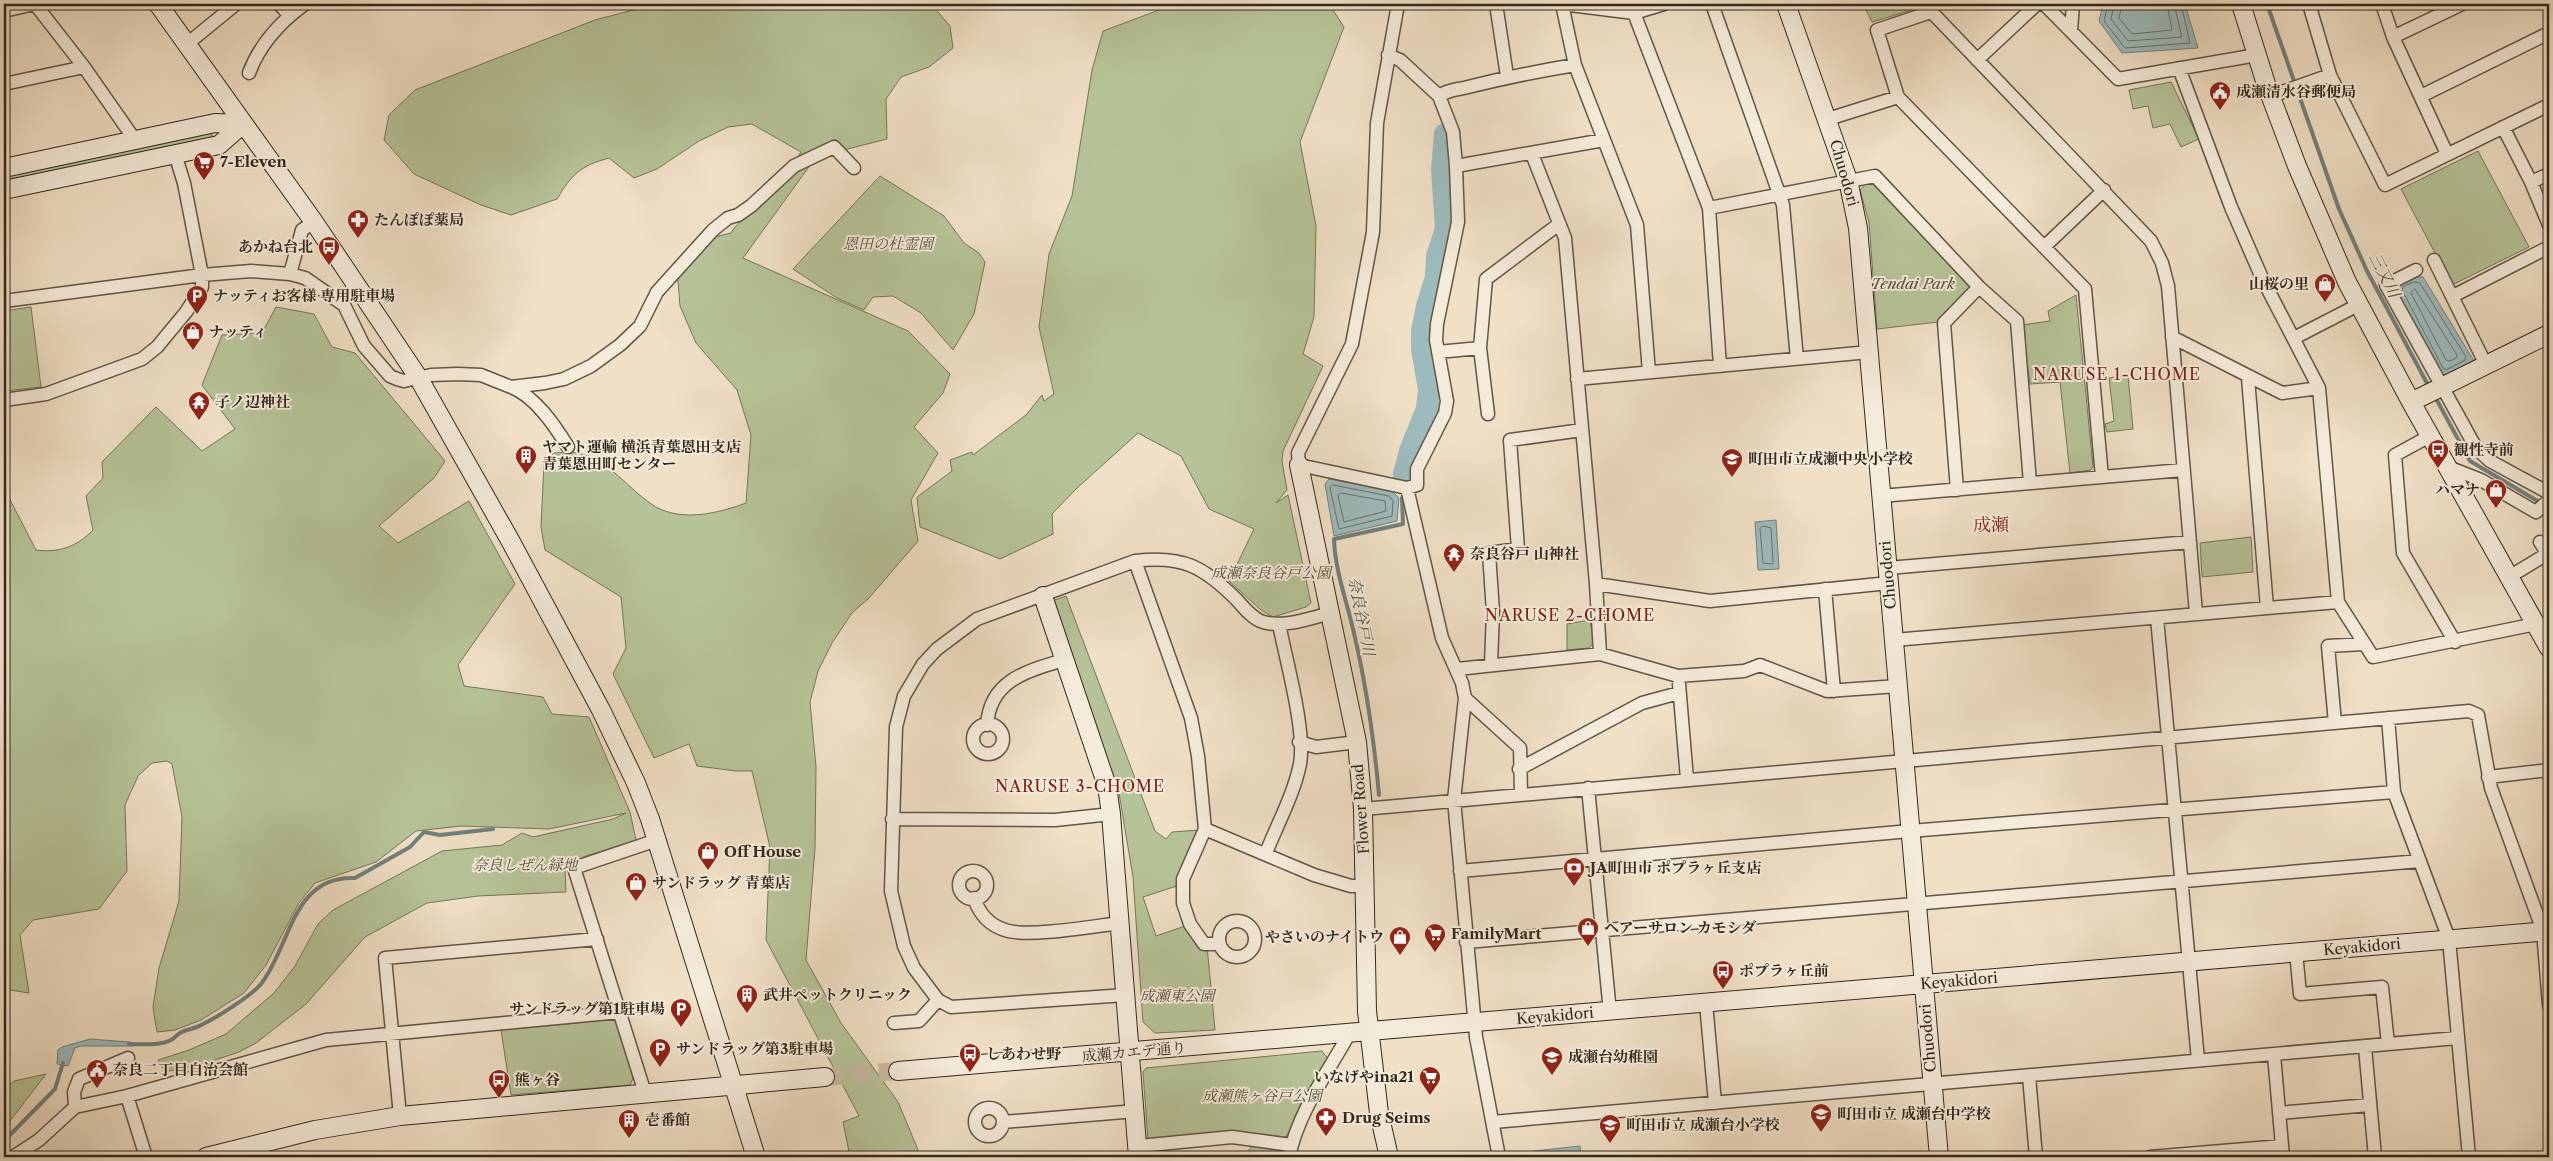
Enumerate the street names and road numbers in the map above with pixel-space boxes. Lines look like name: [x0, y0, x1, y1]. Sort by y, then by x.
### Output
street label: Chuodori: [1826, 137, 1863, 209]
street label: Chuodori: [1875, 540, 1900, 610]
street label: Flower Road: [1348, 763, 1373, 855]
street label: Keyakidori: [2322, 934, 2402, 959]
street label: Keyakidori: [1919, 968, 1999, 993]
street label: Keyakidori: [1515, 1003, 1595, 1028]
street label: Chuodori: [1915, 1003, 1940, 1073]
street label: 成瀬カエデ通り: [1081, 1037, 1187, 1066]

